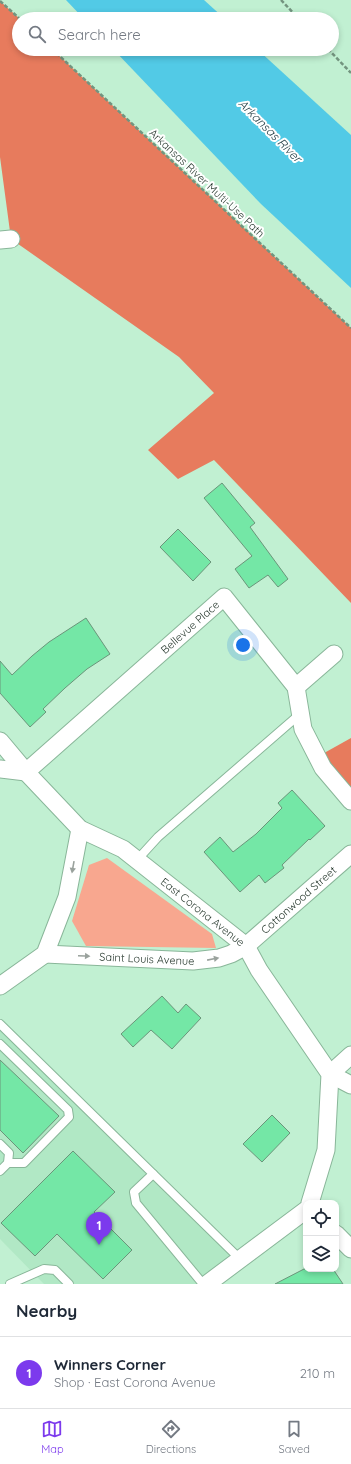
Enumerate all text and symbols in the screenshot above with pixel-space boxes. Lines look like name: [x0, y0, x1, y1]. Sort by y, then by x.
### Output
search box: [12, 12, 339, 56]
icon: search: [26, 23, 48, 45]
text: Search here: [58, 25, 141, 44]
water label: Arkansas River: [236, 96, 306, 166]
street label: Arkansas River Multi-Use Path: [146, 126, 268, 240]
street label: Bellevue Place: [158, 597, 222, 657]
your location: [233, 635, 253, 655]
one-way arrow: [70, 861, 76, 873]
street label: Cottonwood Street: [258, 863, 339, 937]
street label: East Corona Avenue: [158, 875, 248, 949]
street label: Saint Louis Avenue: [99, 950, 195, 968]
one-way arrow: [77, 953, 90, 959]
one-way arrow: [207, 955, 219, 961]
map controls: [303, 1200, 339, 1272]
button: locate: [303, 1200, 339, 1236]
pin: 1: [86, 1212, 112, 1245]
button: layers: [303, 1236, 339, 1272]
text: Nearby: [16, 1300, 77, 1321]
text: Winners Corner: [54, 1355, 166, 1374]
text: 1: [26, 1365, 32, 1381]
text: 210 m: [300, 1365, 335, 1381]
text: Shop · East Corona Avenue: [54, 1374, 216, 1390]
tab: Map: [41, 1418, 64, 1456]
tab: Directions: [146, 1418, 196, 1456]
tab: Saved: [278, 1418, 310, 1456]

